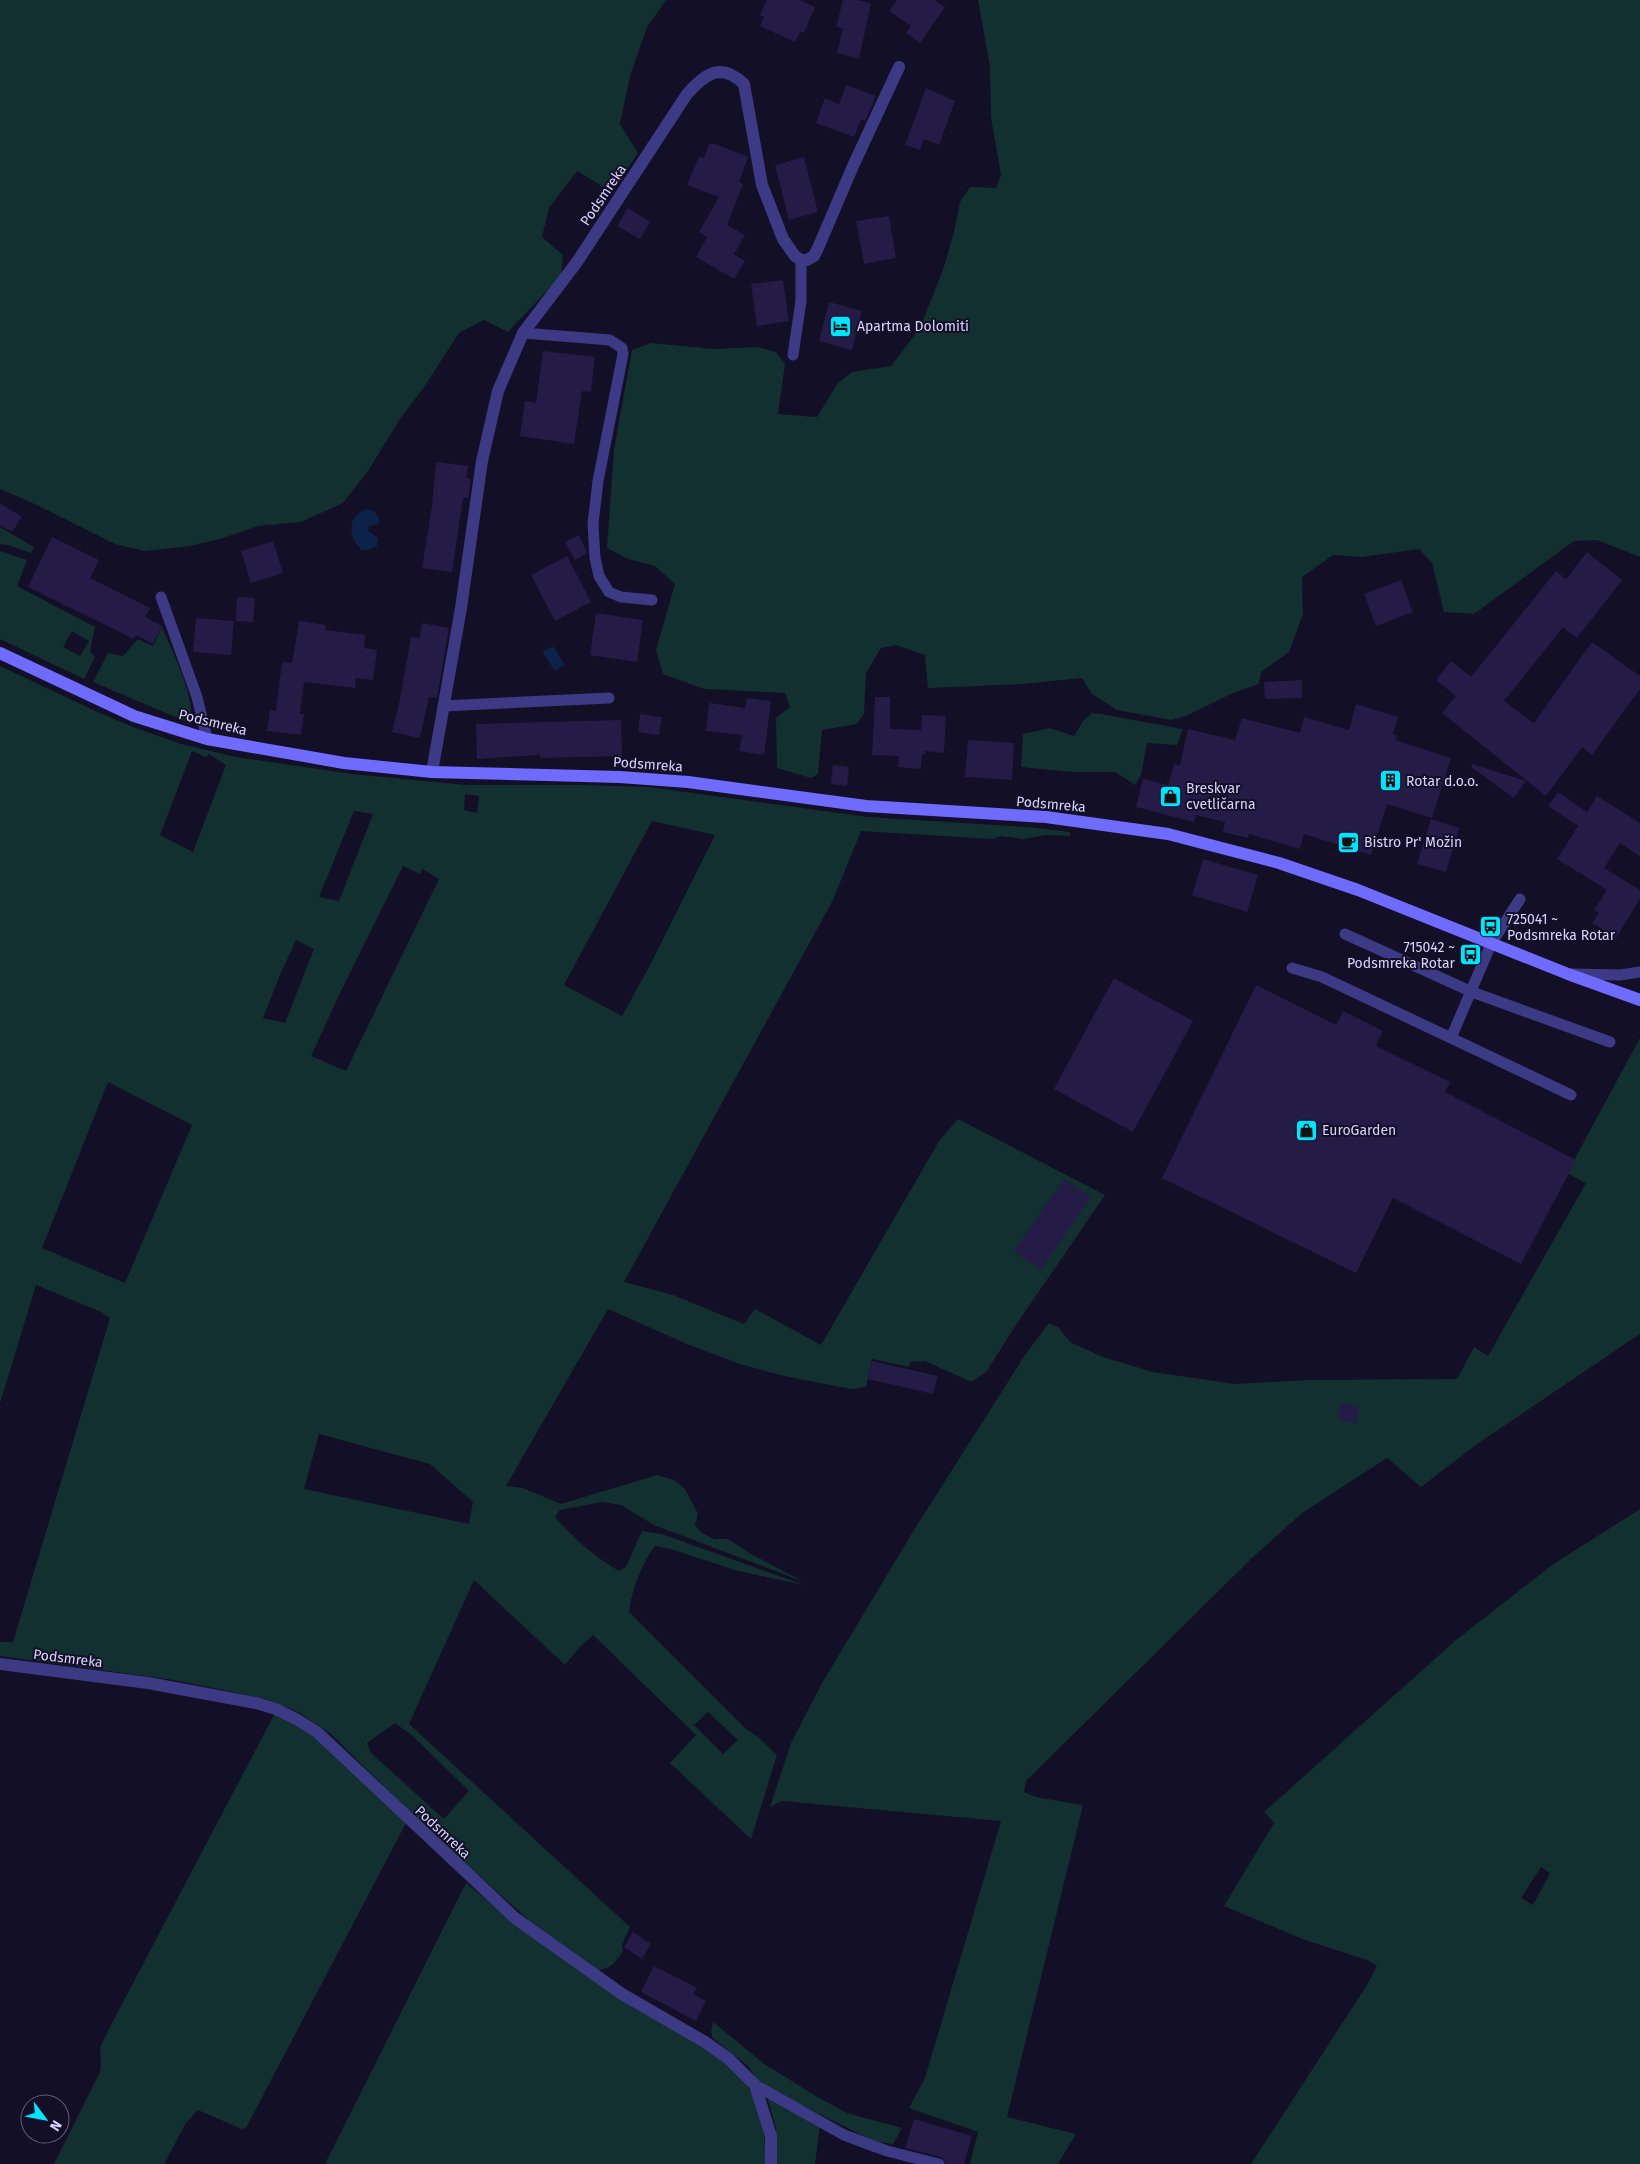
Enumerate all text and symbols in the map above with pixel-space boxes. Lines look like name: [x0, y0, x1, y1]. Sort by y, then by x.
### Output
street label: Podsmreka: [577, 162, 630, 229]
hotel icon: Apartma Dolomiti: [829, 314, 853, 338]
place label: Apartma Dolomiti: [857, 318, 969, 335]
street label: Podsmreka: [177, 706, 249, 739]
street label: Podsmreka: [612, 754, 683, 775]
building icon: Rotar d.o.o.: [1378, 769, 1402, 793]
place label: Rotar d.o.o.: [1406, 773, 1478, 790]
place label: Breskvar cvetličarna: [1186, 780, 1256, 813]
shop icon: Breskvar cvetličarna: [1158, 784, 1182, 808]
street label: Podsmreka: [1015, 793, 1087, 816]
cafe icon: Bistro Pr' Možin: [1336, 830, 1360, 854]
place label: Bistro Pr' Možin: [1364, 834, 1462, 851]
place label: 725041 ~ Podsmreka Rotar: [1507, 911, 1616, 944]
bus stop icon: 725041 ~ Podsmreka Rotar: [1479, 915, 1503, 939]
place label: 715042 ~ Podsmreka Rotar: [1347, 939, 1456, 972]
bus stop icon: 715042 ~ Podsmreka Rotar: [1459, 943, 1483, 967]
shop icon: EuroGarden: [1294, 1118, 1318, 1142]
place label: EuroGarden: [1322, 1122, 1396, 1139]
street label: Podsmreka: [32, 1646, 104, 1671]
street label: Podsmreka: [411, 1802, 474, 1862]
north arrow: [20, 2094, 70, 2144]
text: N: [46, 2117, 65, 2134]

